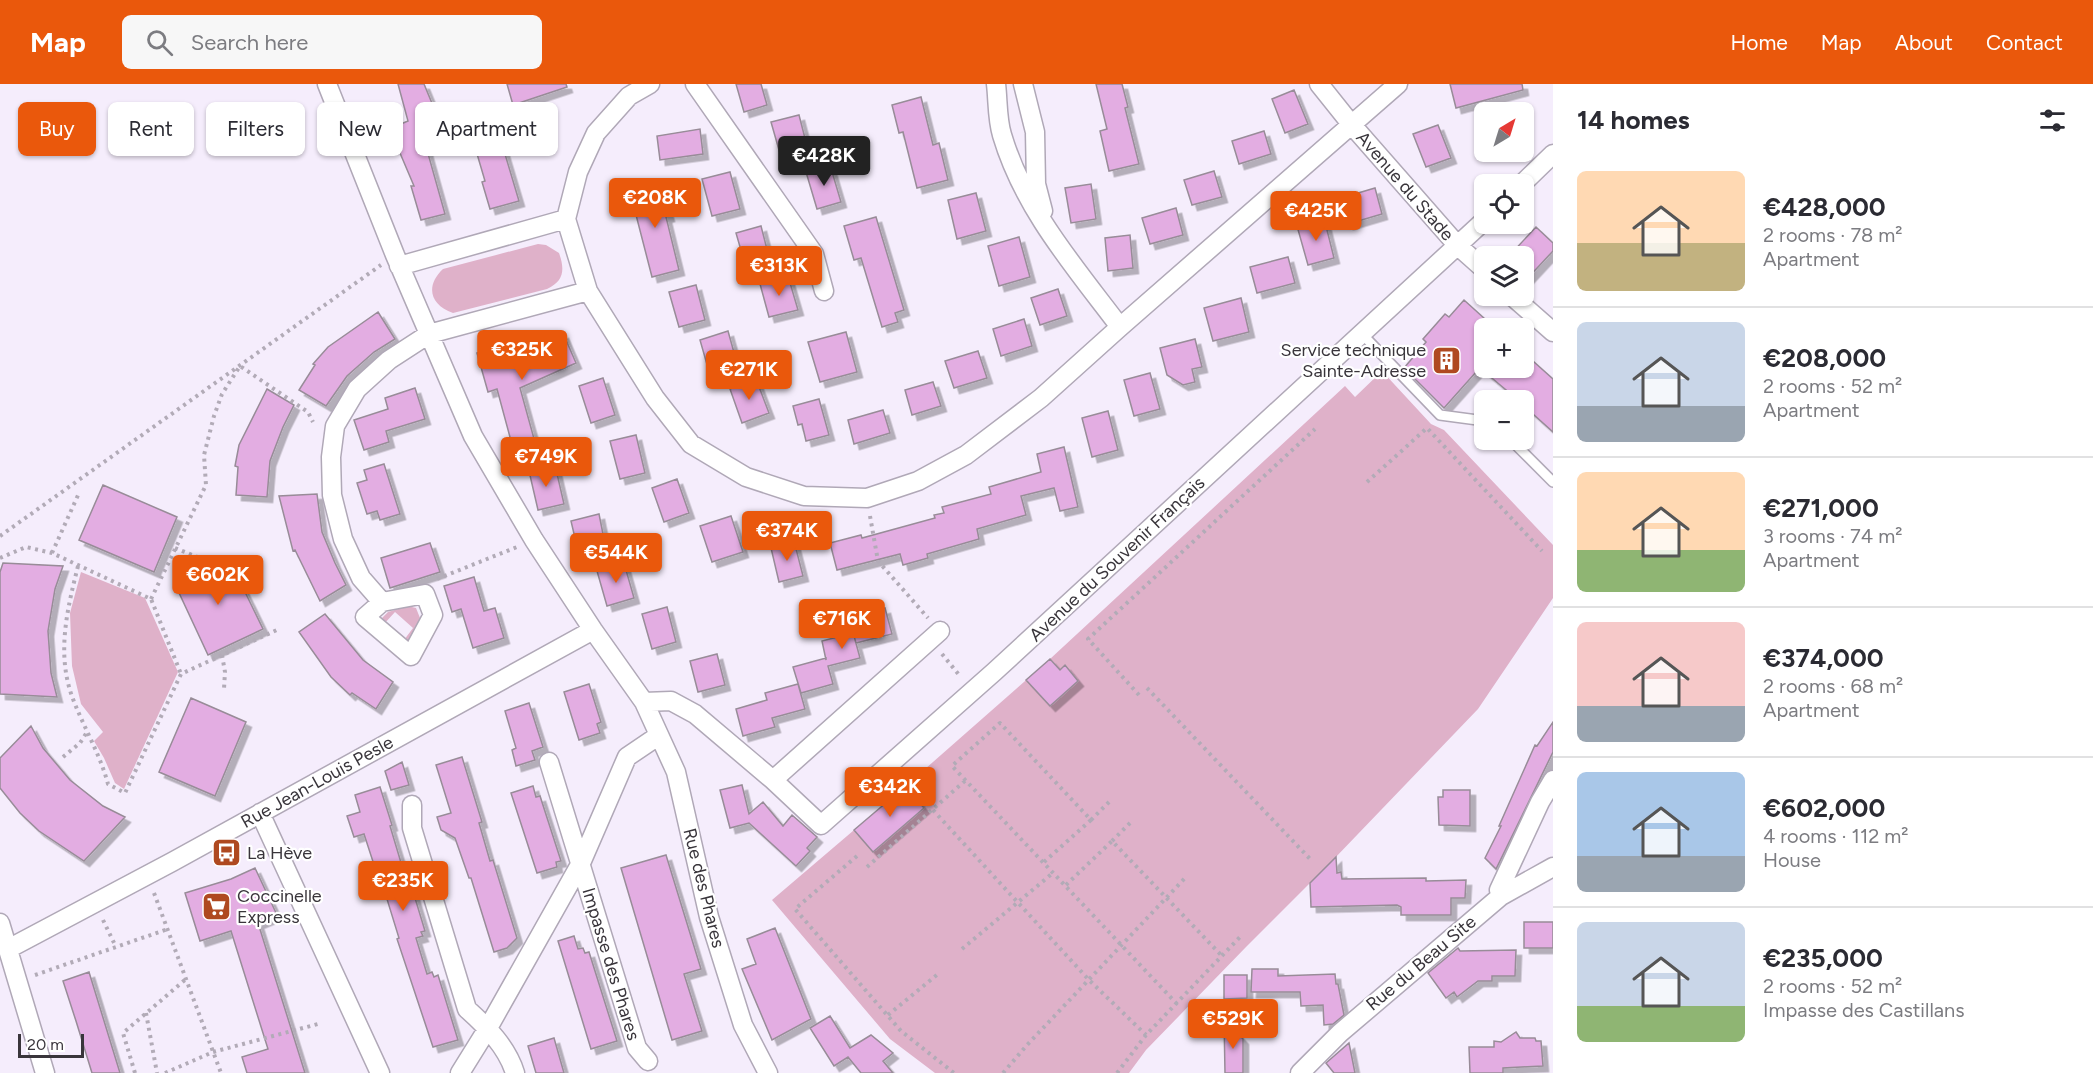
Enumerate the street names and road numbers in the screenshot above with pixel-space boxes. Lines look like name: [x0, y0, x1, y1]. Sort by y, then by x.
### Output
street label: Avenue du Stade: [1352, 127, 1459, 245]
street label: Avenue du Souvenir Français: [1025, 472, 1209, 646]
street label: Rue Jean-Louis Pesle: [237, 731, 397, 833]
street label: Rue des Phares: [678, 826, 730, 950]
street label: Impasse des Phares: [577, 885, 645, 1043]
street label: Rue du Beau Site: [1361, 910, 1481, 1015]

